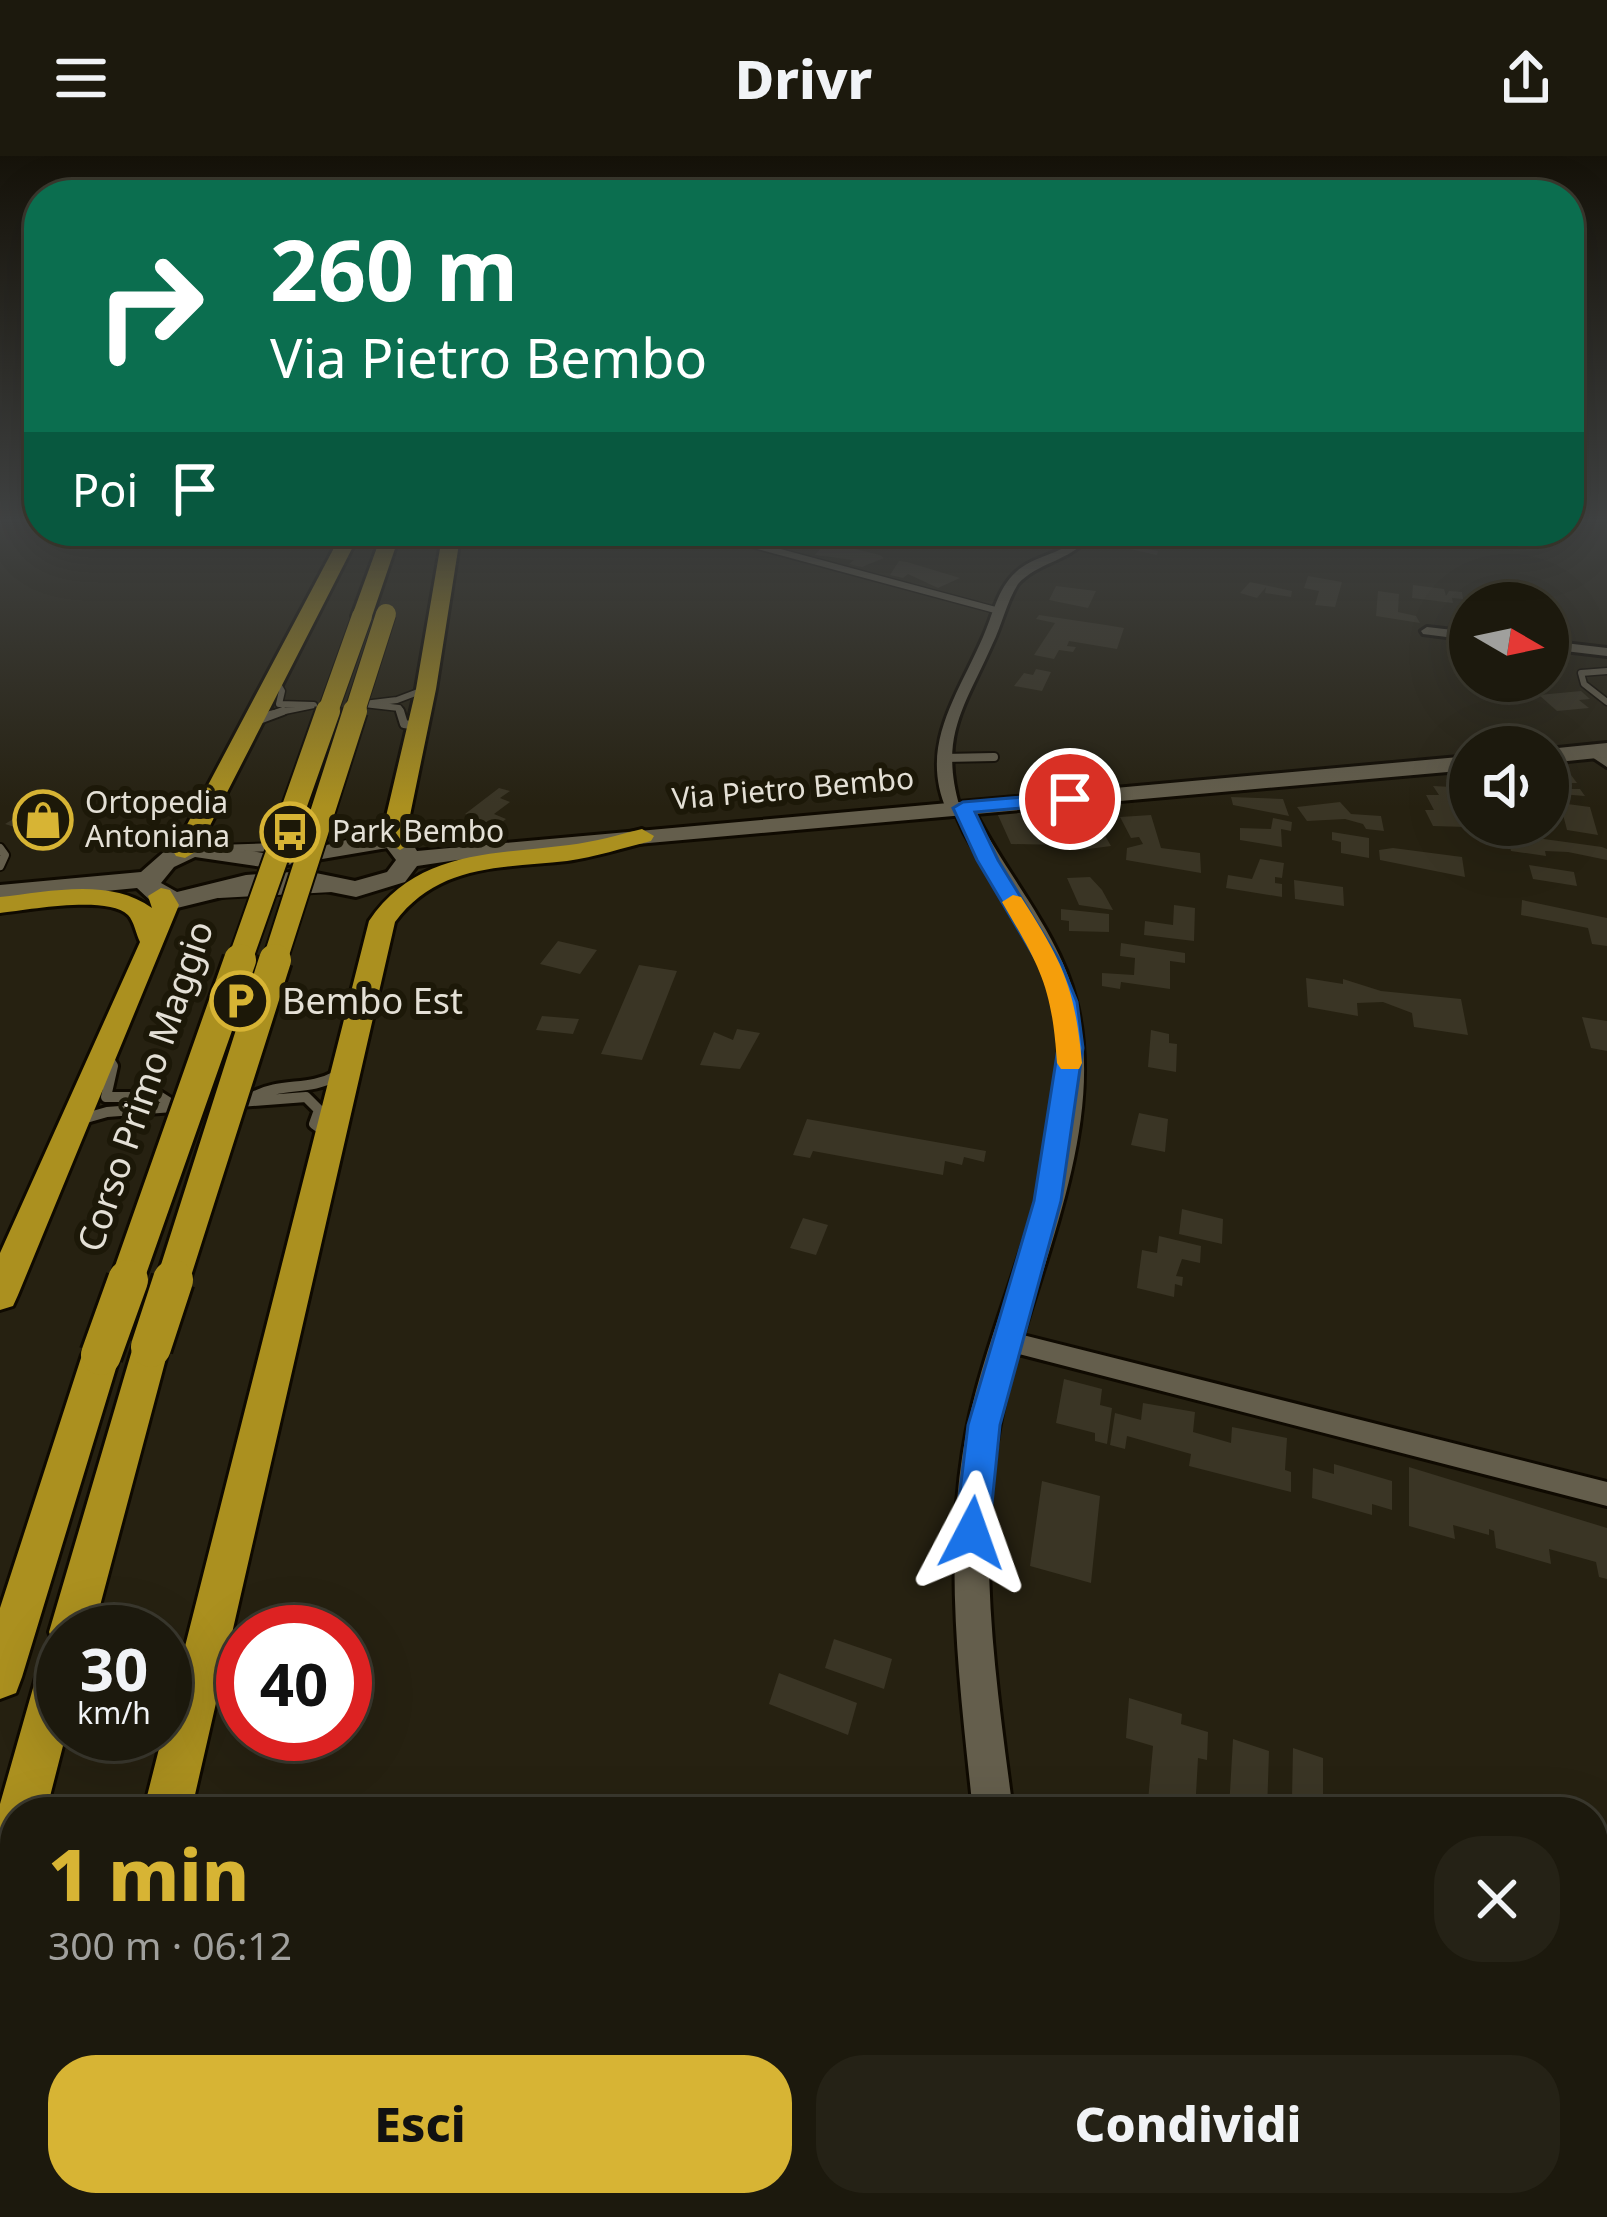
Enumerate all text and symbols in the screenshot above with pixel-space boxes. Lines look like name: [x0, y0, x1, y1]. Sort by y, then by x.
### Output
text: Drivr: [735, 41, 872, 115]
icon: menu: [48, 45, 114, 111]
icon: share: [1493, 45, 1559, 111]
text: 260 m: [270, 211, 518, 326]
icon: right: [72, 228, 228, 384]
text: Via Pietro Bembo: [270, 320, 707, 394]
icon: arrive: [162, 456, 228, 522]
text: Poi: [72, 459, 138, 520]
north arrow: [1449, 582, 1569, 702]
map controls: [1449, 582, 1569, 846]
button: sound: [1449, 726, 1569, 846]
pin: [1019, 748, 1121, 850]
street label: Via Pietro Bembo: [670, 757, 916, 819]
icon: arrive: [1037, 766, 1103, 832]
place label: Ortopedia Antoniana: [85, 781, 230, 856]
shop icon: Ortopedia Antoniana: [12, 789, 74, 851]
bus stop icon: Park Bembo: [259, 801, 321, 863]
place label: Park Bembo: [332, 810, 504, 851]
street label: Corso Primo Maggio: [65, 914, 224, 1258]
parking icon: Bembo Est: [209, 970, 271, 1032]
place label: Bembo Est: [282, 976, 463, 1025]
position arrow: [909, 1470, 1035, 1596]
speed limit sign: 40: [216, 1605, 372, 1761]
text: 30: [80, 1627, 148, 1709]
text: km/h: [77, 1692, 151, 1733]
text: 1 min: [48, 1824, 249, 1922]
button: close: [1434, 1836, 1560, 1962]
text: 300 m · 06:12: [48, 1918, 292, 1971]
button: Esci: [48, 2055, 792, 2193]
button: Condividi: [816, 2055, 1560, 2193]

